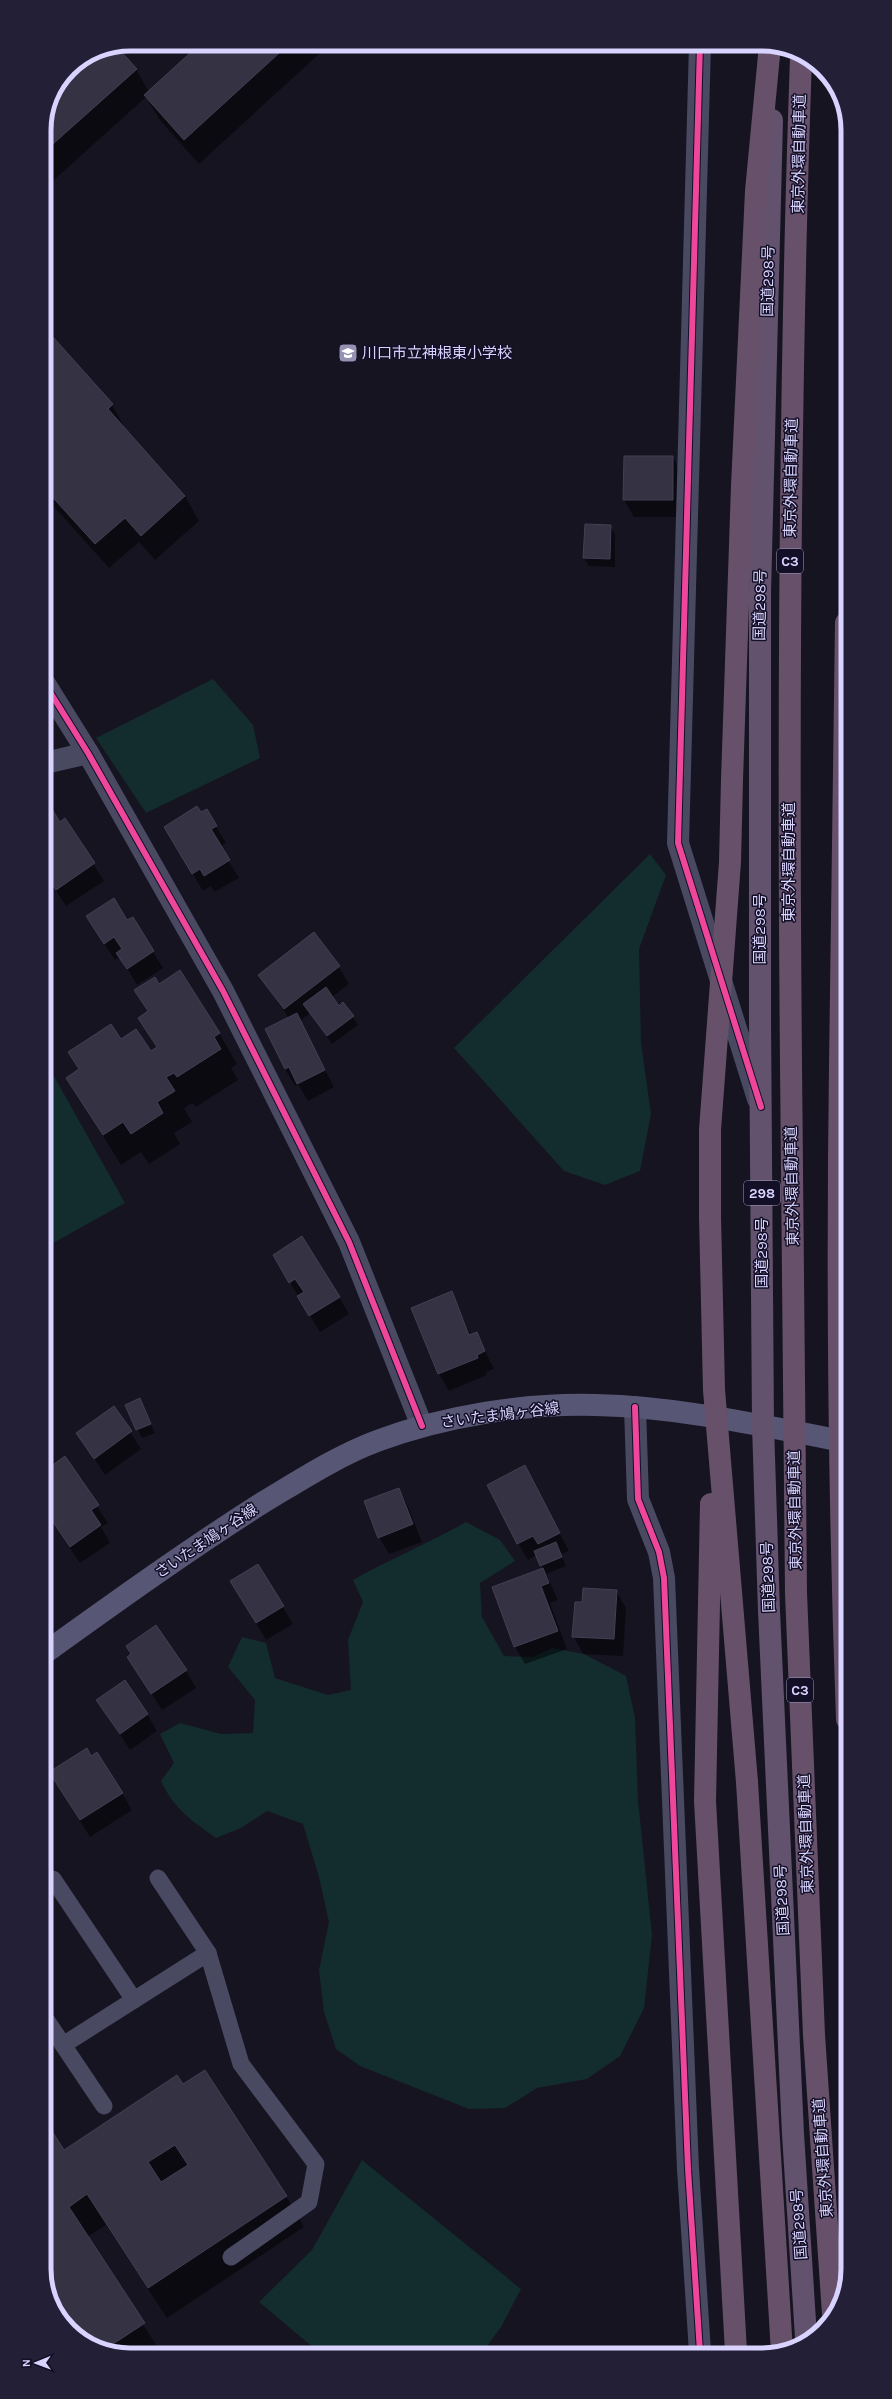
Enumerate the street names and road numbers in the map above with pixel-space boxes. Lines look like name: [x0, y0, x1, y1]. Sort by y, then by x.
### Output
street label: 東京外環自動車道: [789, 94, 809, 214]
street label: 国道298号: [758, 245, 778, 317]
street label: 東京外環自動車道: [781, 418, 801, 538]
road number: C3: [777, 549, 803, 573]
street label: 国道298号: [750, 569, 770, 641]
street label: 東京外環自動車道: [780, 802, 798, 922]
street label: 国道298号: [751, 893, 769, 965]
street label: 東京外環自動車道: [782, 1126, 802, 1246]
road number: 298: [744, 1181, 780, 1205]
street label: 国道298号: [753, 1217, 771, 1289]
street label: さいたま鳩ヶ谷線: [440, 1399, 560, 1431]
street label: 東京外環自動車道: [785, 1450, 805, 1570]
street label: さいたま鳩ヶ谷線: [151, 1500, 261, 1582]
street label: 国道298号: [758, 1541, 778, 1613]
road number: C3: [787, 1678, 813, 1702]
street label: 東京外環自動車道: [795, 1774, 817, 1894]
street label: 国道298号: [771, 1864, 793, 1936]
street label: 東京外環自動車道: [810, 2098, 836, 2218]
street label: 国道298号: [788, 2188, 810, 2260]

